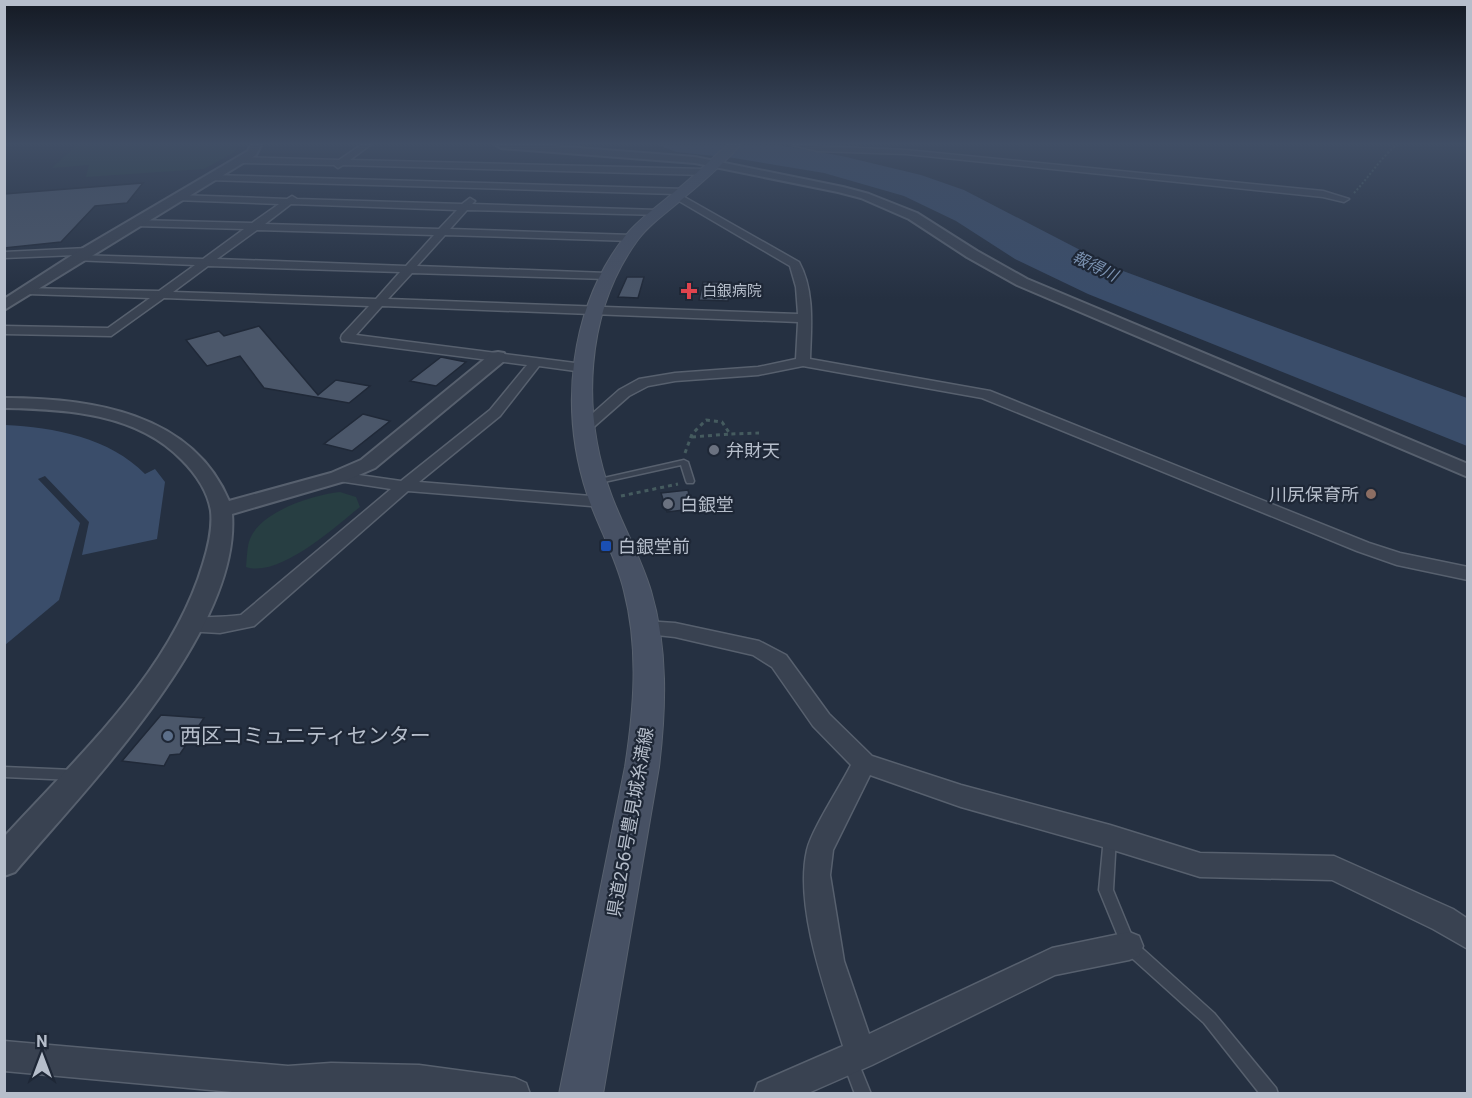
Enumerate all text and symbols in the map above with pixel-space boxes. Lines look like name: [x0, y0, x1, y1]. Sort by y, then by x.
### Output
water label: 報得川: [1069, 247, 1123, 286]
marker: 白銀病院: [680, 282, 698, 300]
place label: 白銀病院: [702, 282, 762, 300]
place label: 弁財天: [726, 440, 780, 461]
marker: 弁財天: [707, 443, 721, 457]
place label: 川尻保育所: [1269, 484, 1359, 505]
marker: 川尻保育所: [1364, 487, 1378, 501]
place label: 白銀堂: [680, 494, 734, 515]
marker: 白銀堂: [661, 497, 675, 511]
place label: 白銀堂前: [618, 536, 690, 557]
marker: 白銀堂前: [599, 539, 613, 553]
place label: 西区コミュニティセンター: [180, 724, 431, 748]
street label: 県道256号豊見城糸満線: [603, 725, 657, 919]
marker: 西区コミュニティセンター: [161, 729, 175, 743]
north arrow: [12, 1026, 72, 1086]
text: N: [36, 1032, 48, 1051]

